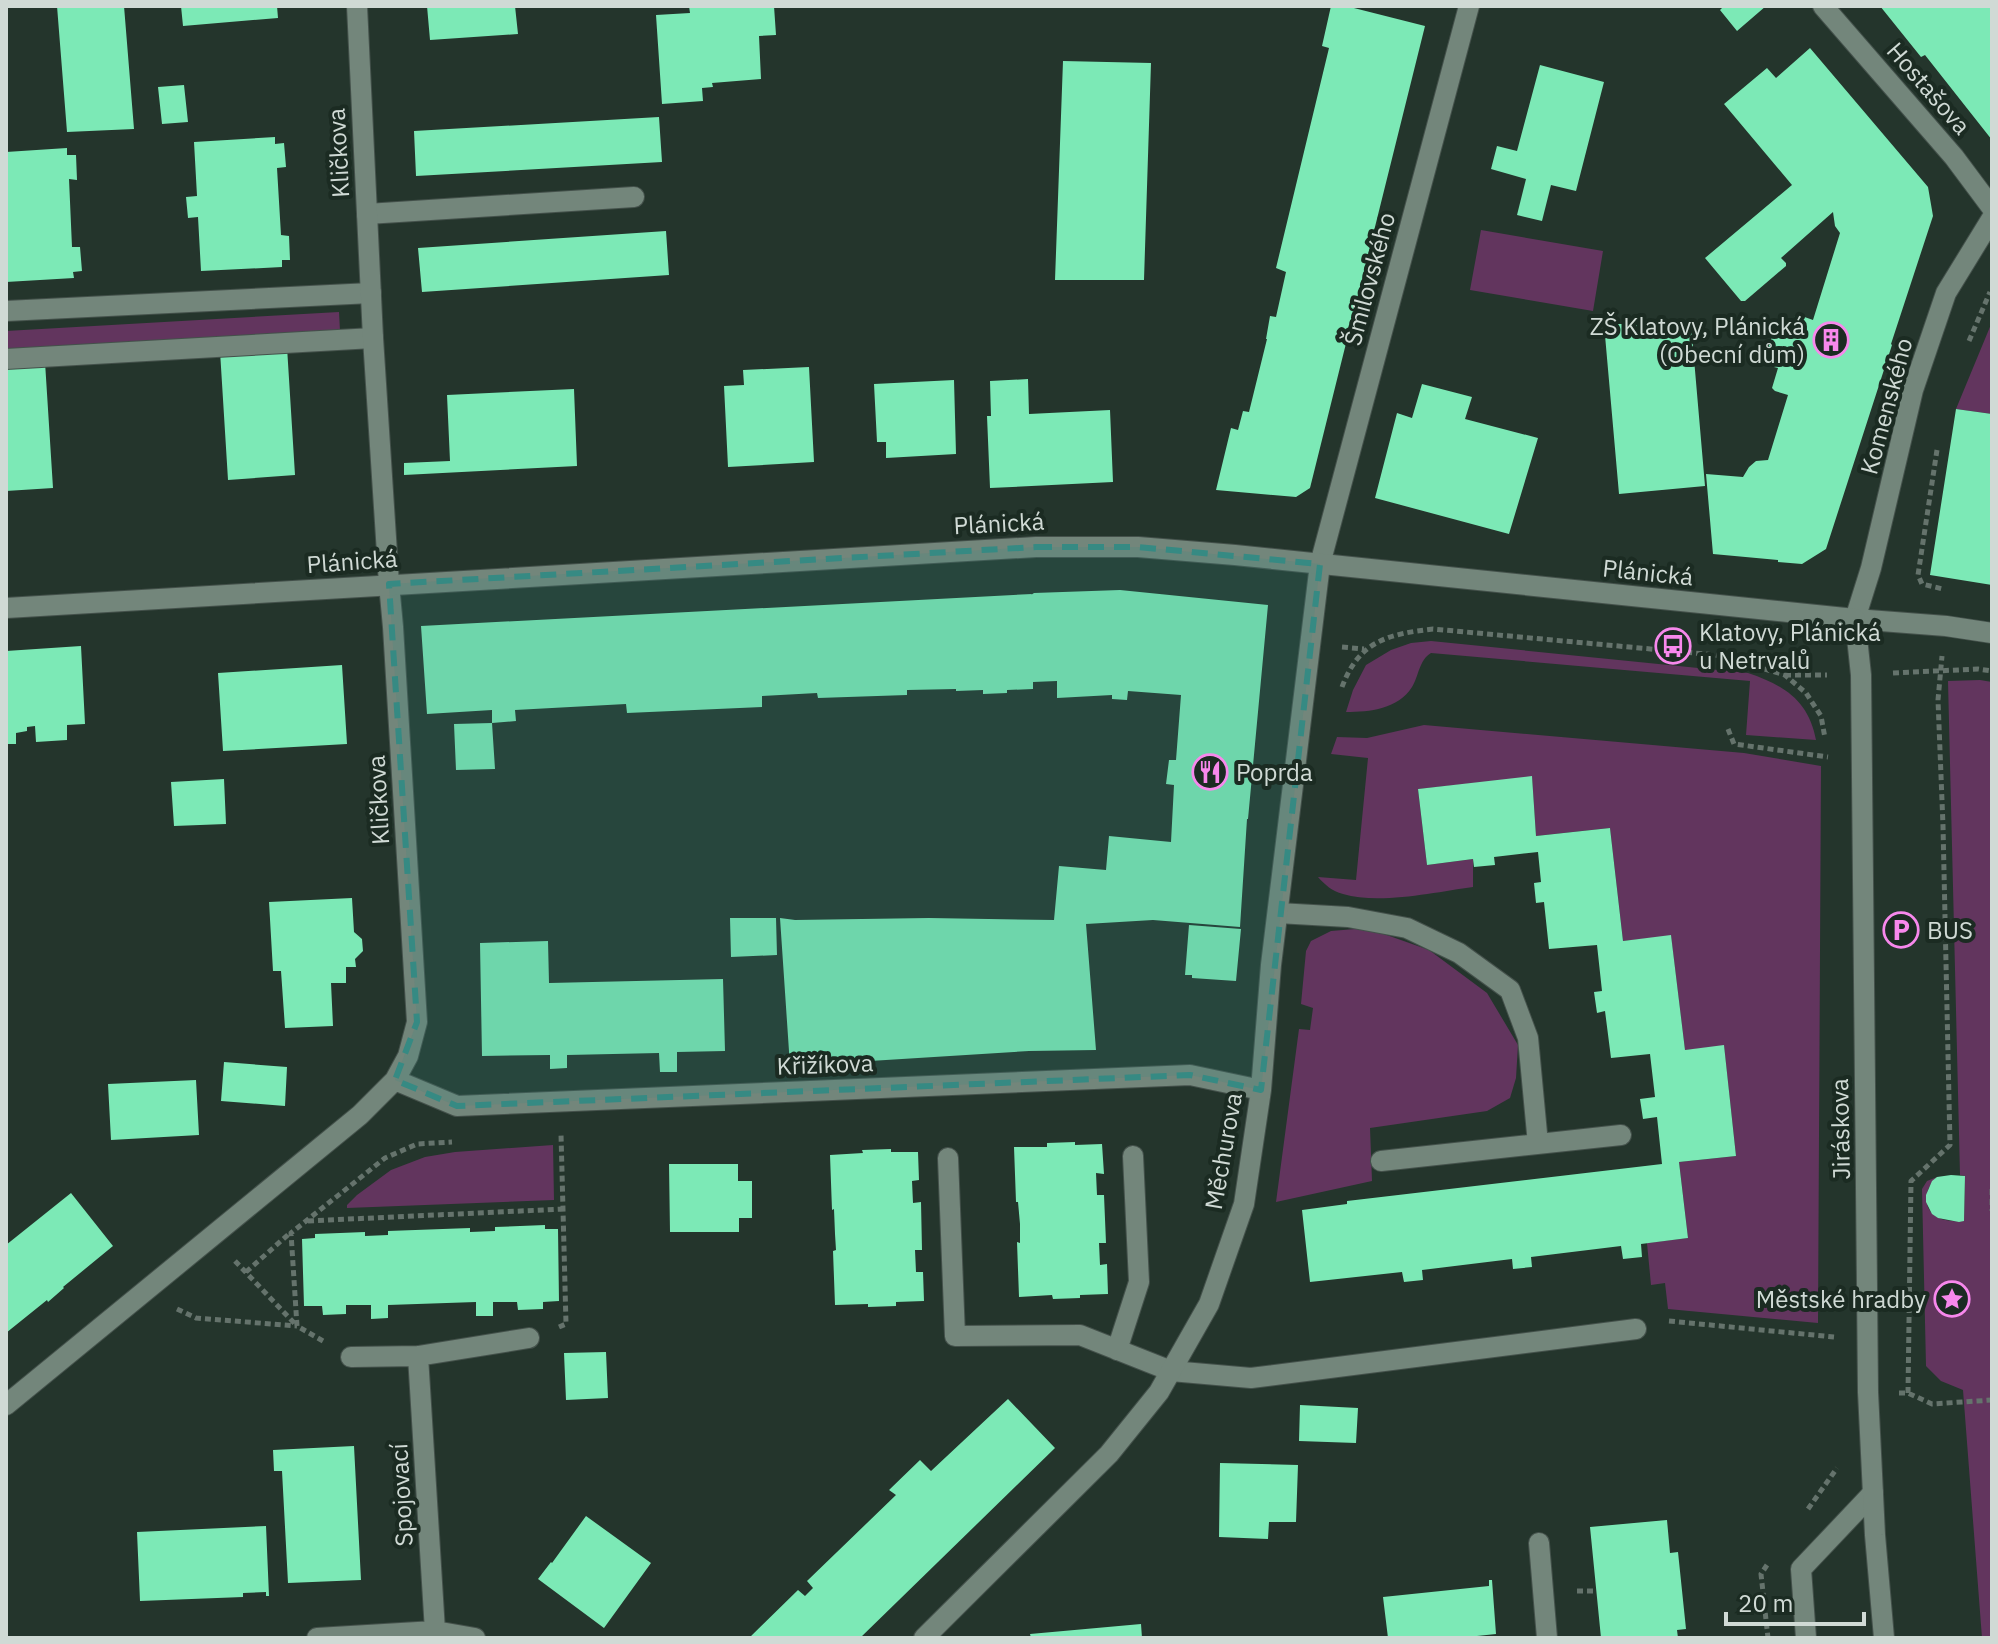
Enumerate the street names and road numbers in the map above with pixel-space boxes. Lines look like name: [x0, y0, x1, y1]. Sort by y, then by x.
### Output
street label: Hostašova: [1880, 35, 1978, 141]
street label: Kličkova: [320, 107, 356, 199]
street label: Šmilovského: [1336, 209, 1402, 349]
street label: Komenského: [1852, 334, 1920, 478]
street label: Plánická: [953, 505, 1045, 541]
street label: Plánická: [306, 542, 399, 580]
street label: Plánická: [1601, 551, 1695, 593]
street label: Kličkova: [360, 754, 396, 846]
street label: Křižíkova: [776, 1046, 874, 1082]
street label: Jiráskova: [1823, 1078, 1857, 1180]
street label: Měchurova: [1197, 1090, 1249, 1212]
street label: Spojovací: [382, 1443, 420, 1547]

